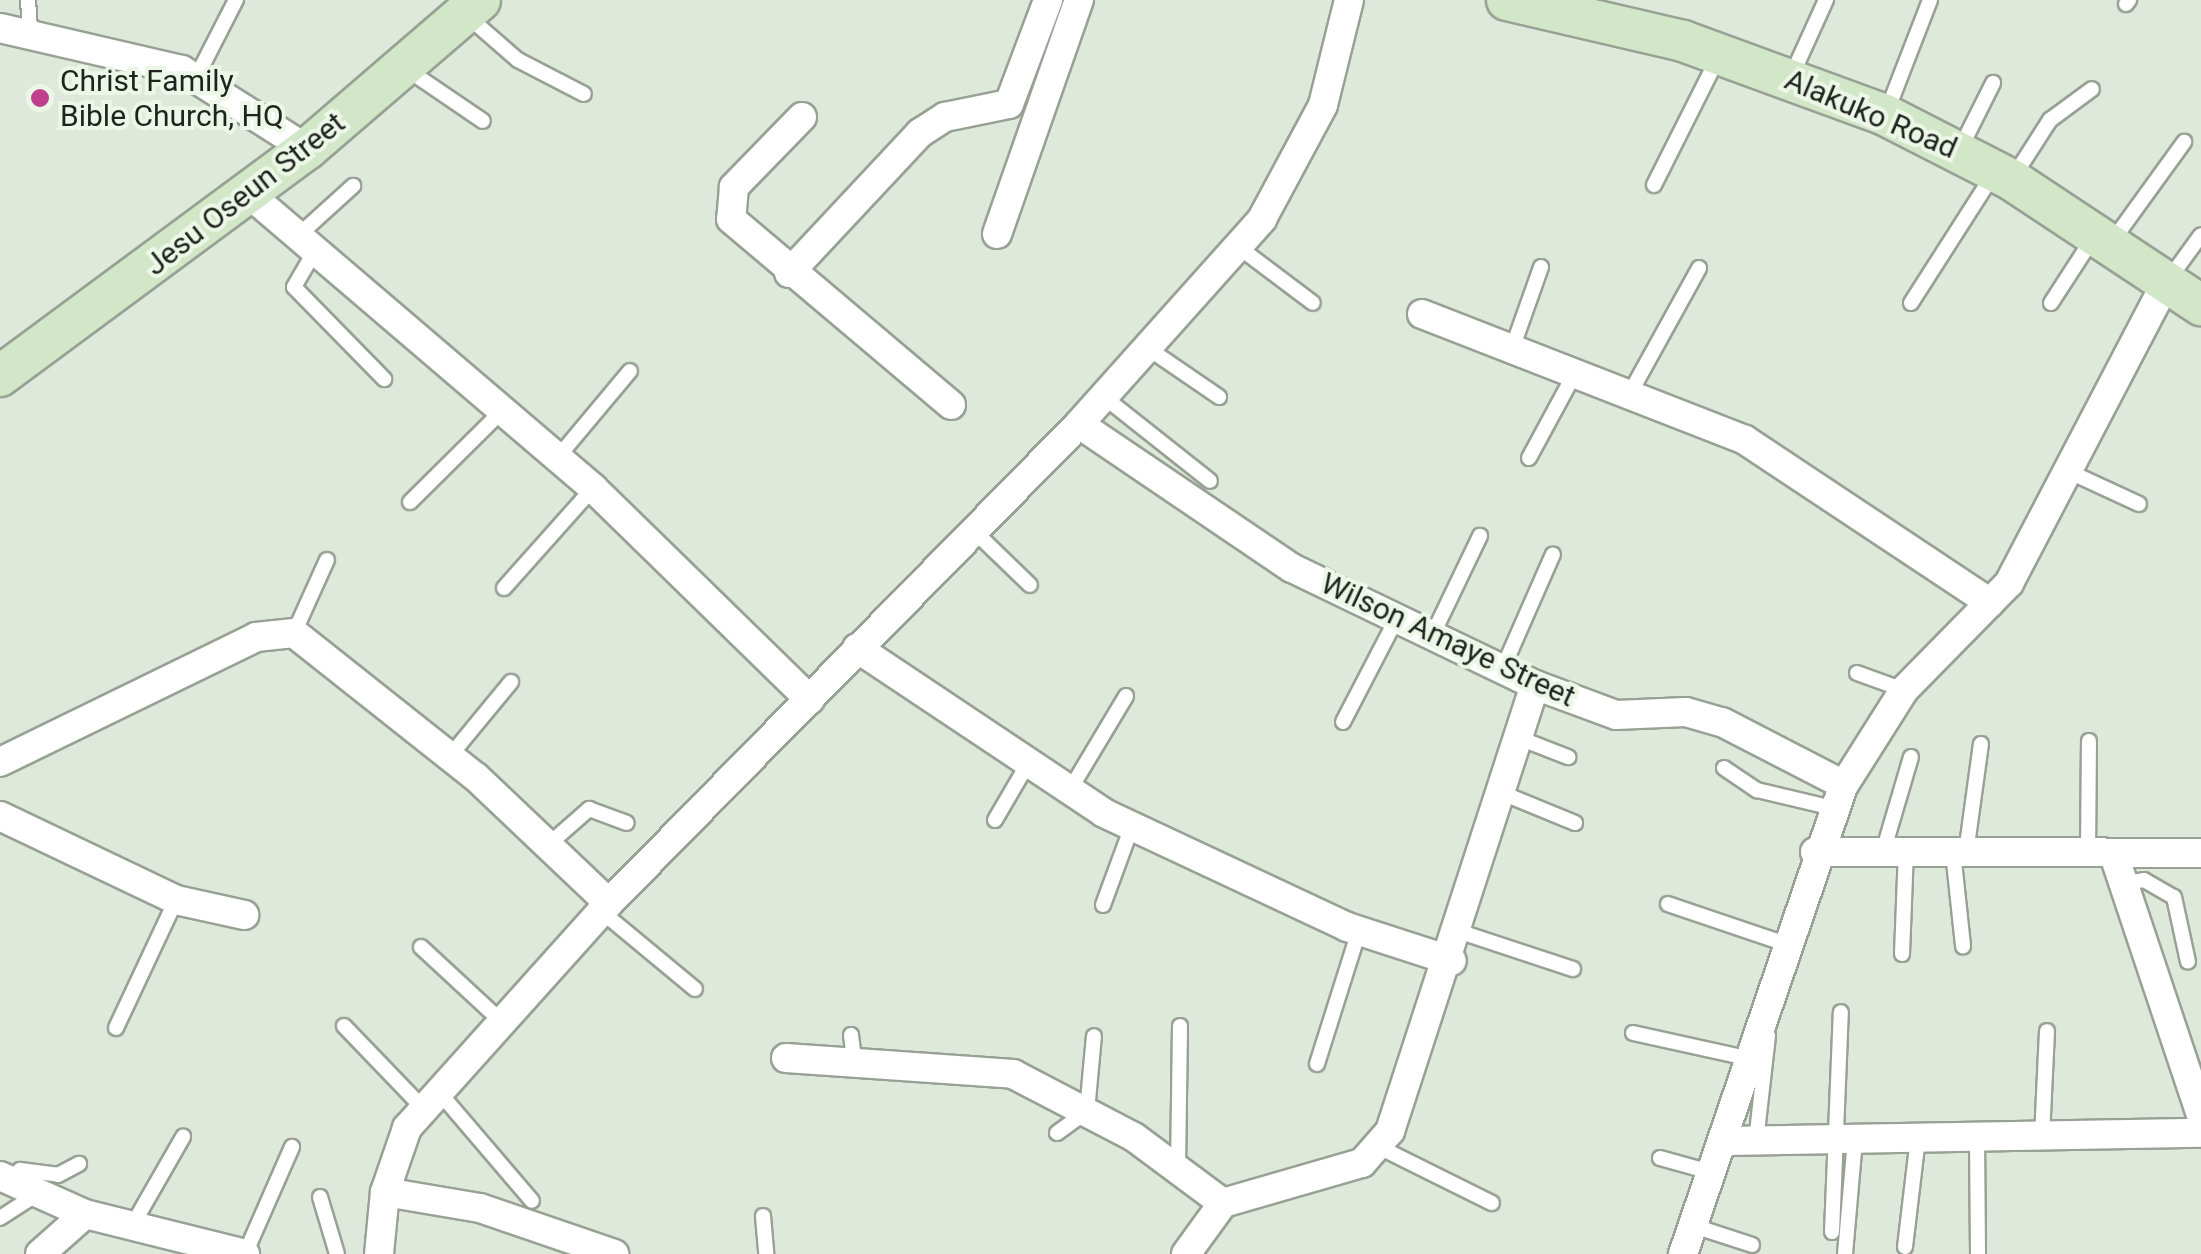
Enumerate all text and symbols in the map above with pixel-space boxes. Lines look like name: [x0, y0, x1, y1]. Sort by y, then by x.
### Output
street label: Alakuko Road: [1780, 62, 1962, 166]
place label: Christ Family Bible Church, HQ: [60, 63, 284, 134]
marker: Christ Family Bible Church, HQ: [29, 87, 51, 109]
street label: Jesu Oseun Street: [138, 105, 352, 283]
street label: Wilson Amaye Street: [1315, 565, 1581, 715]

